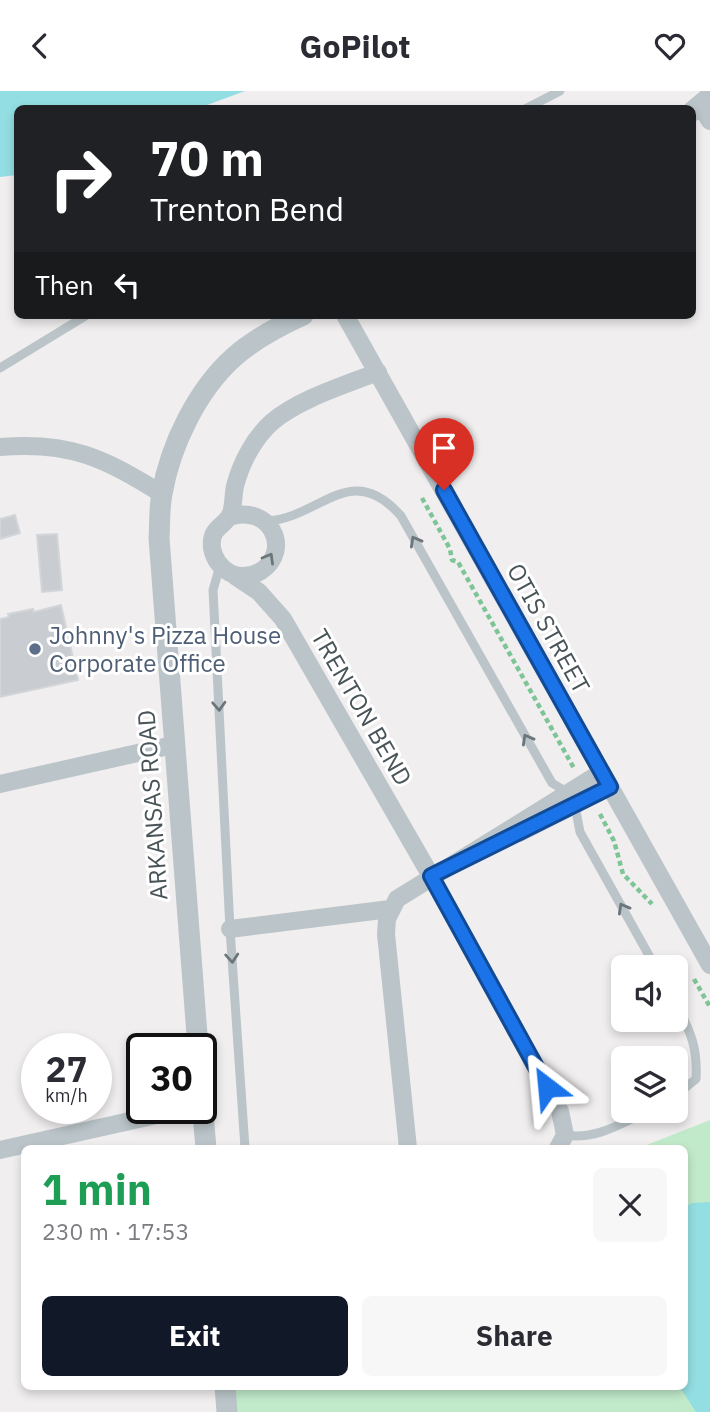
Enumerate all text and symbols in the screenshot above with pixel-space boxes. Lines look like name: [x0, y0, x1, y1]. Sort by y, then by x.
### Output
text: GoPilot: [299, 25, 411, 67]
icon: back: [21, 27, 59, 65]
icon: heart: [651, 27, 689, 65]
text: 70 m: [150, 126, 264, 189]
icon: right: [35, 133, 126, 224]
text: Trenton Bend: [150, 188, 344, 230]
icon: left: [108, 266, 146, 304]
text: Then: [35, 268, 94, 302]
pin: [414, 418, 474, 490]
icon: arrive: [425, 429, 463, 467]
one-way arrow: [410, 536, 423, 548]
one-way arrow: [261, 553, 274, 566]
street label: OTIS STREET: [500, 557, 598, 699]
place label: Johnny's Pizza House Corporate Office: [49, 619, 281, 679]
street label: TRENTON BEND: [304, 623, 420, 791]
marker: Johnny's Pizza House Corporate Office: [27, 641, 43, 657]
one-way arrow: [211, 701, 226, 712]
street label: ARKANSAS ROAD: [129, 709, 175, 901]
one-way arrow: [522, 734, 535, 746]
one-way arrow: [617, 903, 631, 915]
one-way arrow: [224, 952, 239, 963]
map controls: [611, 955, 688, 1123]
button: sound: [611, 955, 688, 1032]
speed limit sign: 30: [126, 1033, 217, 1124]
text: 27: [45, 1046, 88, 1092]
button: layers: [611, 1046, 688, 1123]
position arrow: [510, 1050, 584, 1124]
text: km/h: [45, 1084, 88, 1107]
text: 1 min: [42, 1162, 152, 1217]
button: close: [593, 1168, 667, 1242]
text: 230 m · 17:53: [42, 1216, 189, 1246]
button: Exit: [42, 1296, 348, 1376]
button: Share: [362, 1296, 667, 1376]

